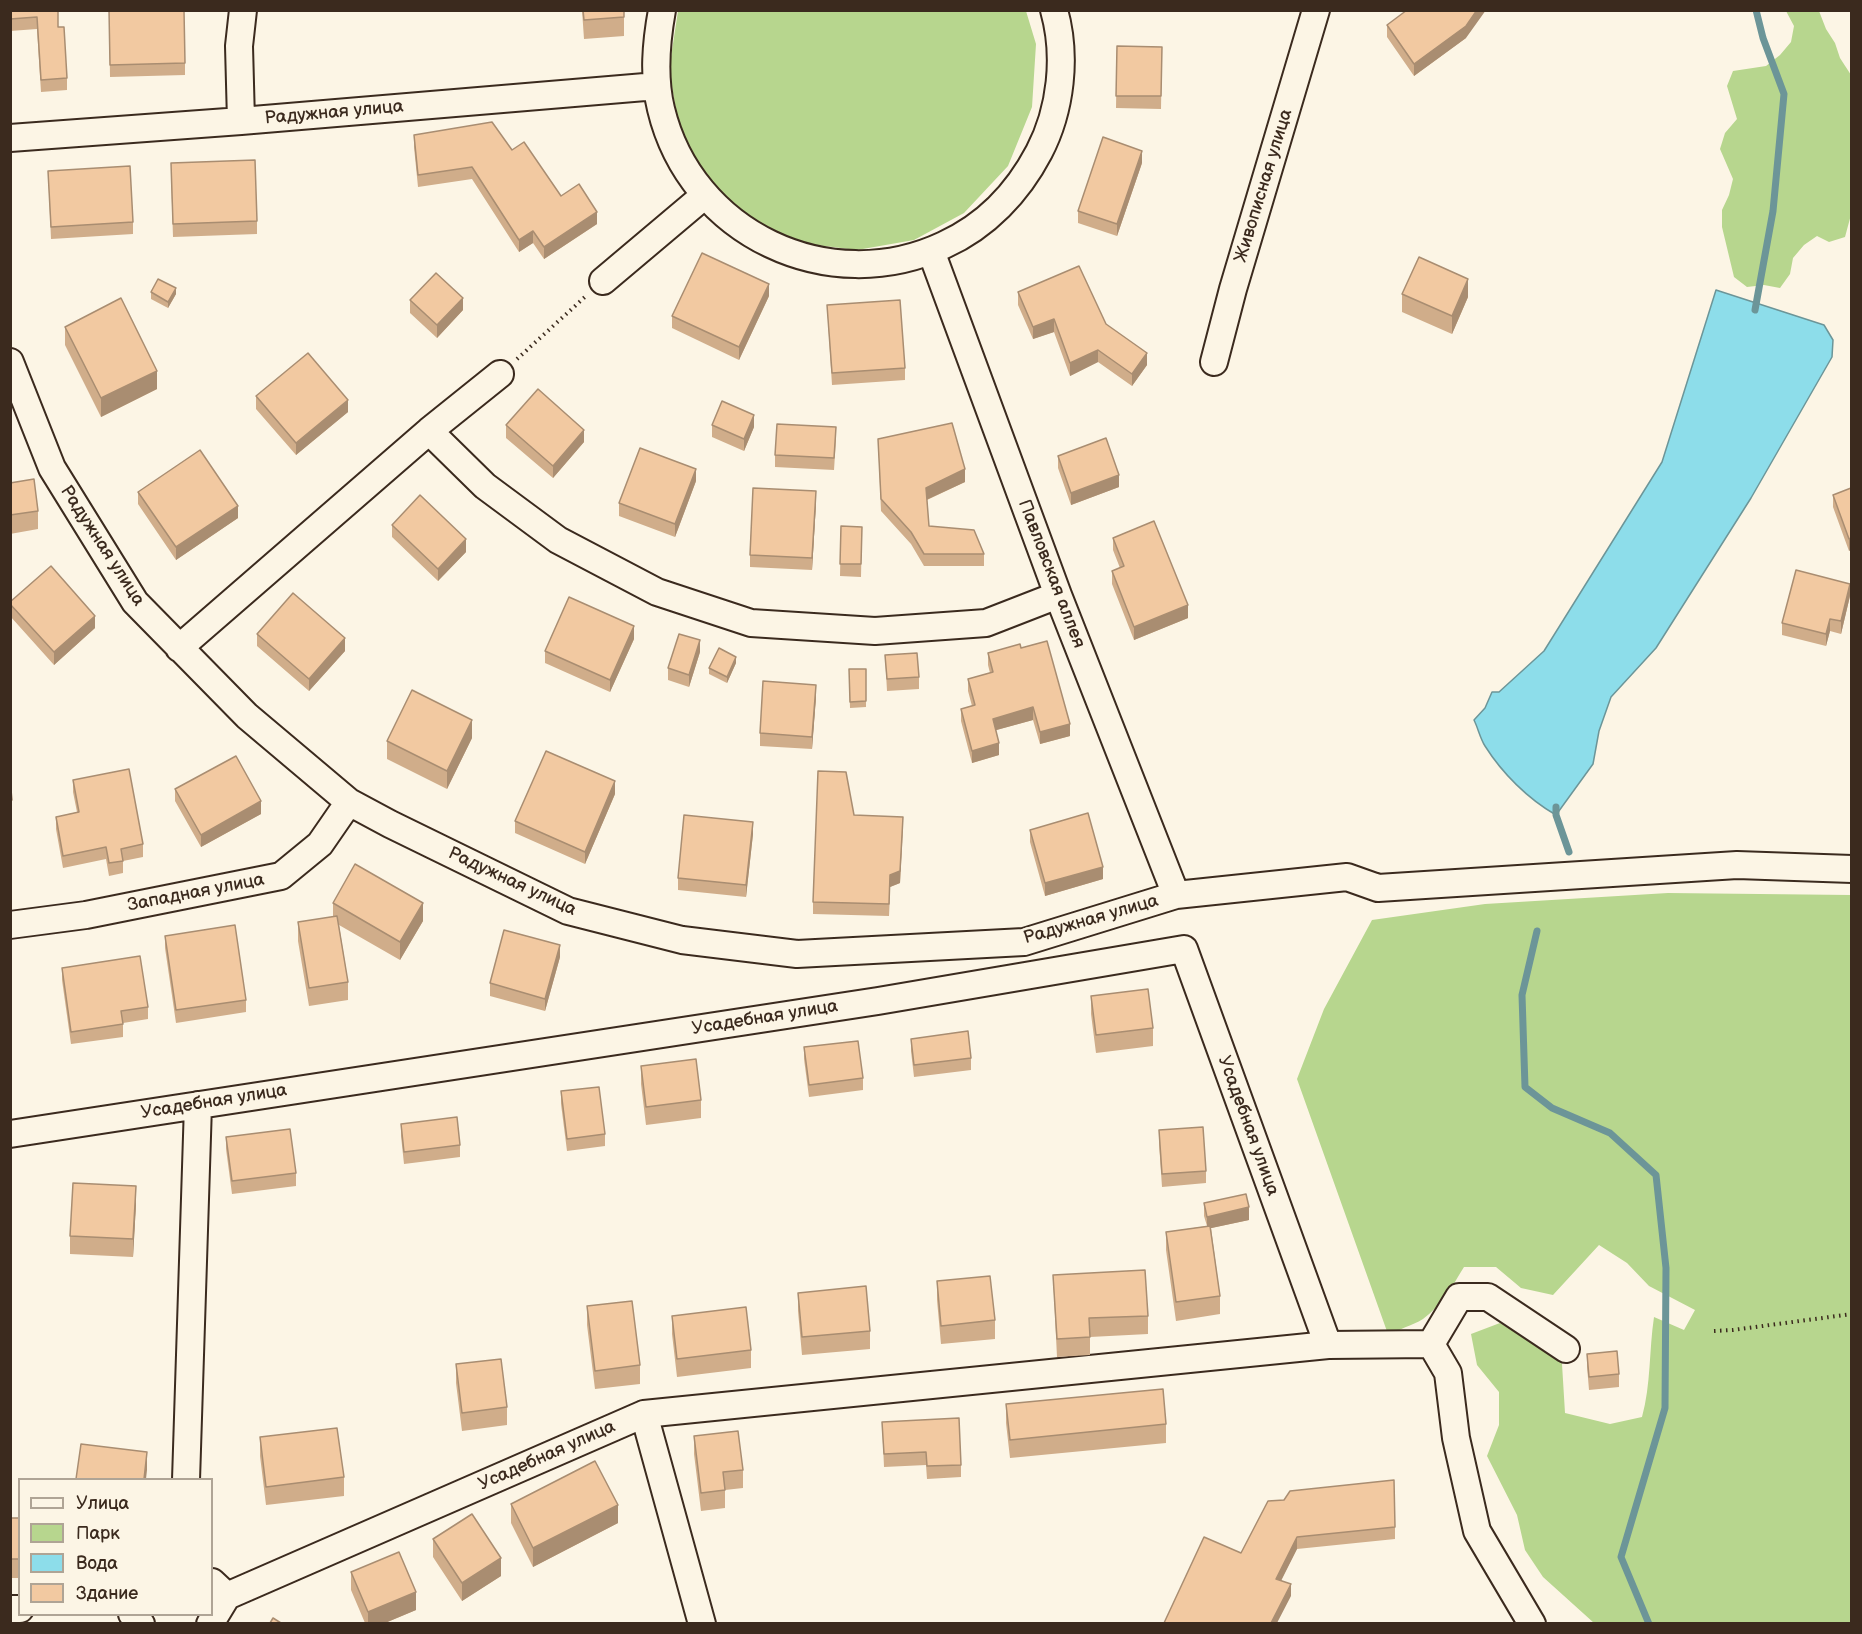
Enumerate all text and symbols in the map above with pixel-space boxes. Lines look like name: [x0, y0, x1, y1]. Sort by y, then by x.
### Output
street label: Радужная улица: [264, 96, 404, 130]
street label: Живописная улица: [1230, 107, 1298, 265]
street label: Радужная улица: [55, 482, 149, 610]
street label: Павловская аллея: [1013, 497, 1089, 651]
street label: Радужная улица: [444, 843, 580, 921]
street label: Западная улица: [126, 869, 266, 917]
street label: Радужная улица: [1021, 890, 1161, 950]
street label: Усадебная улица: [690, 996, 840, 1040]
street label: Усадебная улица: [1213, 1053, 1283, 1199]
street label: Усадебная улица: [139, 1080, 289, 1124]
street label: Усадебная улица: [475, 1416, 619, 1496]
legend: [18, 1478, 213, 1616]
text: Улица: [76, 1493, 129, 1514]
text: Парк: [76, 1523, 120, 1544]
text: Вода: [76, 1553, 118, 1574]
text: Здание: [76, 1583, 138, 1604]

